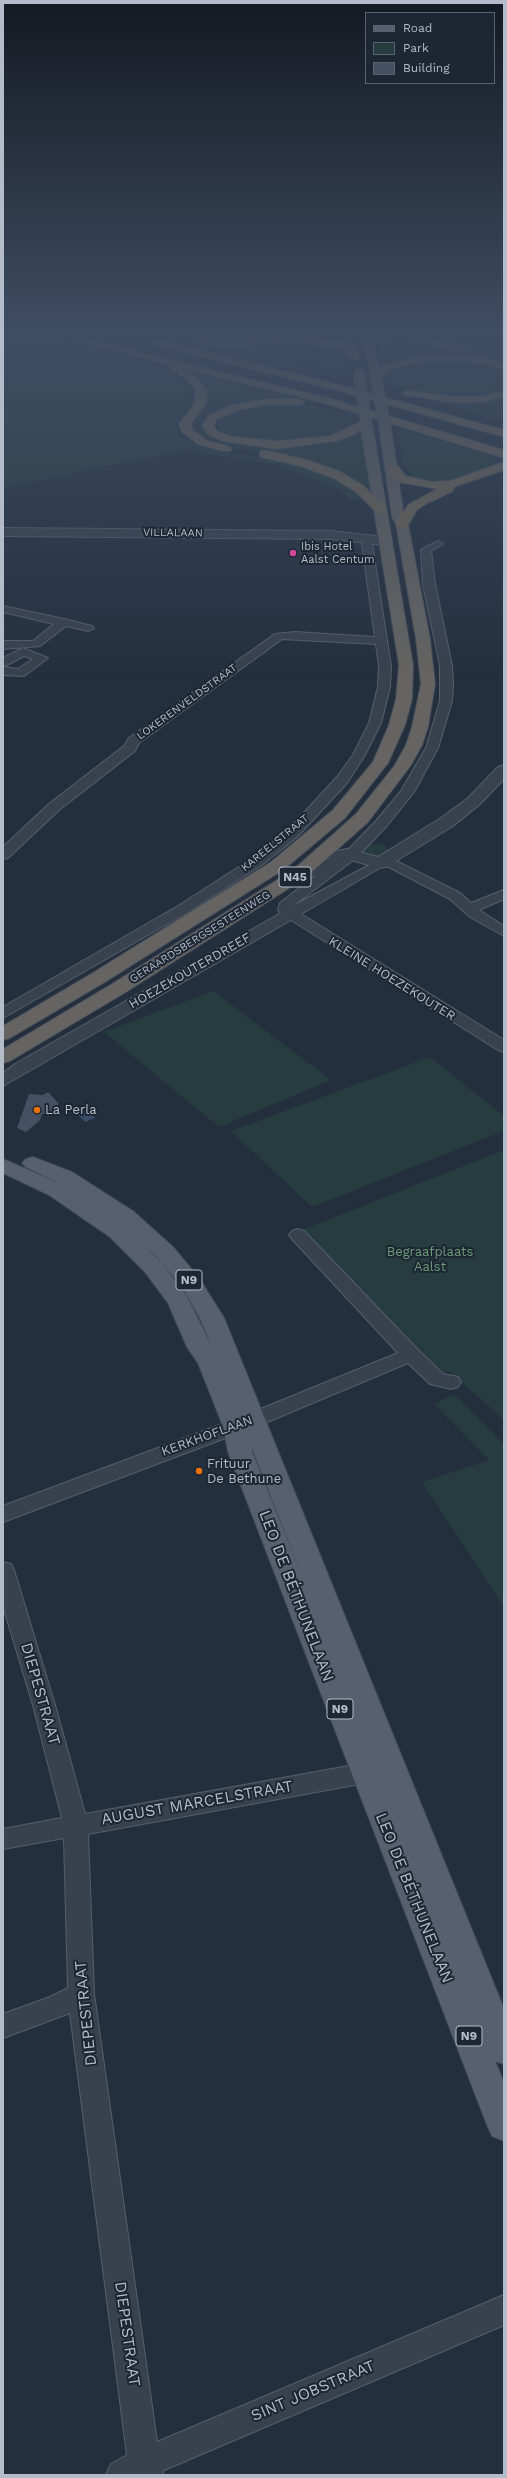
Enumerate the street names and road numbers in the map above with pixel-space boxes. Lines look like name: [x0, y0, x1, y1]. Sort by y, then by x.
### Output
street label: VILLALAAN: [143, 526, 203, 540]
street label: LOKERENVELDSTRAAT: [134, 661, 240, 743]
street label: KAREELSTRAAT: [238, 812, 312, 874]
road number: N45: [279, 867, 311, 887]
street label: GERAARDSBERGSESTEENWEG: [127, 888, 273, 986]
street label: HOEZEKOUTERDREEF: [126, 930, 254, 1012]
street label: KLEINE HOEZEKOUTER: [326, 934, 458, 1024]
road number: N9: [176, 1270, 202, 1290]
street label: KERKHOFLAAN: [159, 1412, 255, 1460]
street label: LEO DE BÉTHUNELAAN: [254, 1508, 338, 1684]
street label: DIEPESTRAAT: [16, 1640, 64, 1748]
road number: N9: [327, 1699, 353, 1719]
street label: AUGUST MARCELSTRAAT: [100, 1777, 294, 1829]
street label: LEO DE BÉTHUNELAAN: [371, 1810, 457, 1986]
street label: DIEPESTRAAT: [71, 1959, 101, 2067]
road number: N9: [456, 2026, 482, 2046]
street label: DIEPESTRAAT: [110, 2280, 144, 2388]
street label: SINT JOBSTRAAT: [248, 2356, 378, 2426]

